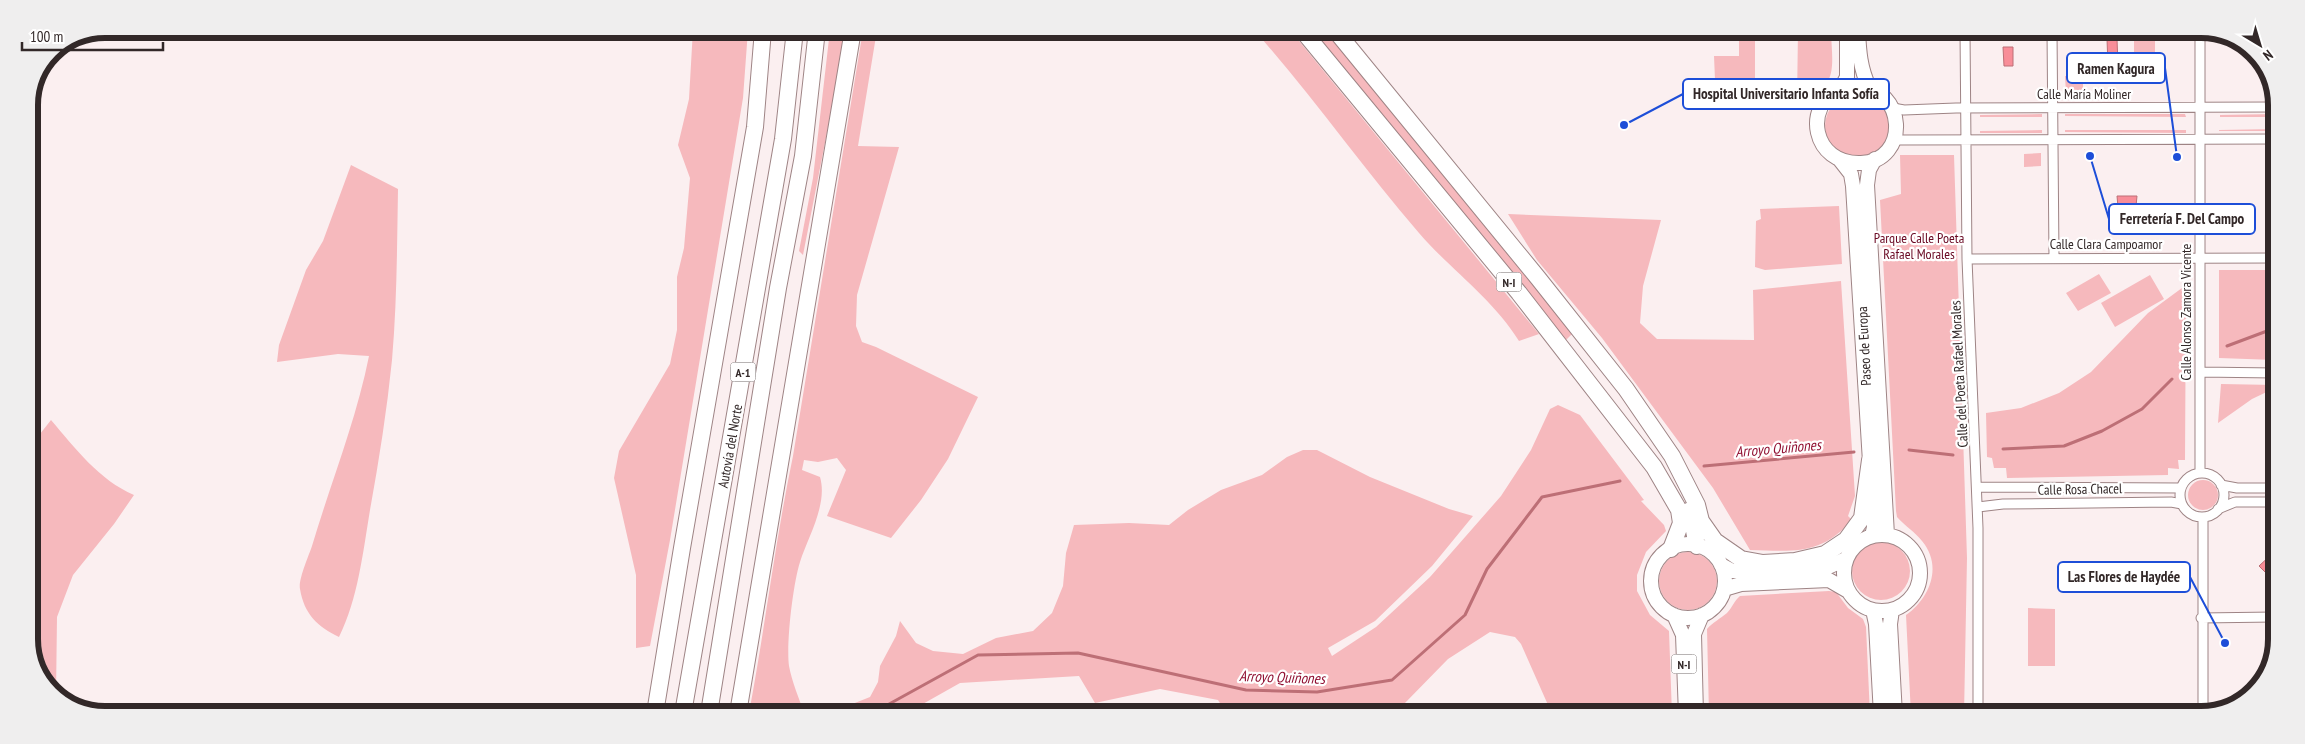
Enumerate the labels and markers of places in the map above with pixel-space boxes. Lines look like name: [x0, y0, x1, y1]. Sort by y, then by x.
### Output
callout: Ramen Kagura: [2067, 53, 2165, 83]
callout: Hospital Universitario Infanta Sofía: [1683, 79, 1889, 109]
callout: Ferretería F. Del Campo: [2109, 204, 2255, 234]
callout: Las Flores de Haydée: [2058, 562, 2190, 592]

